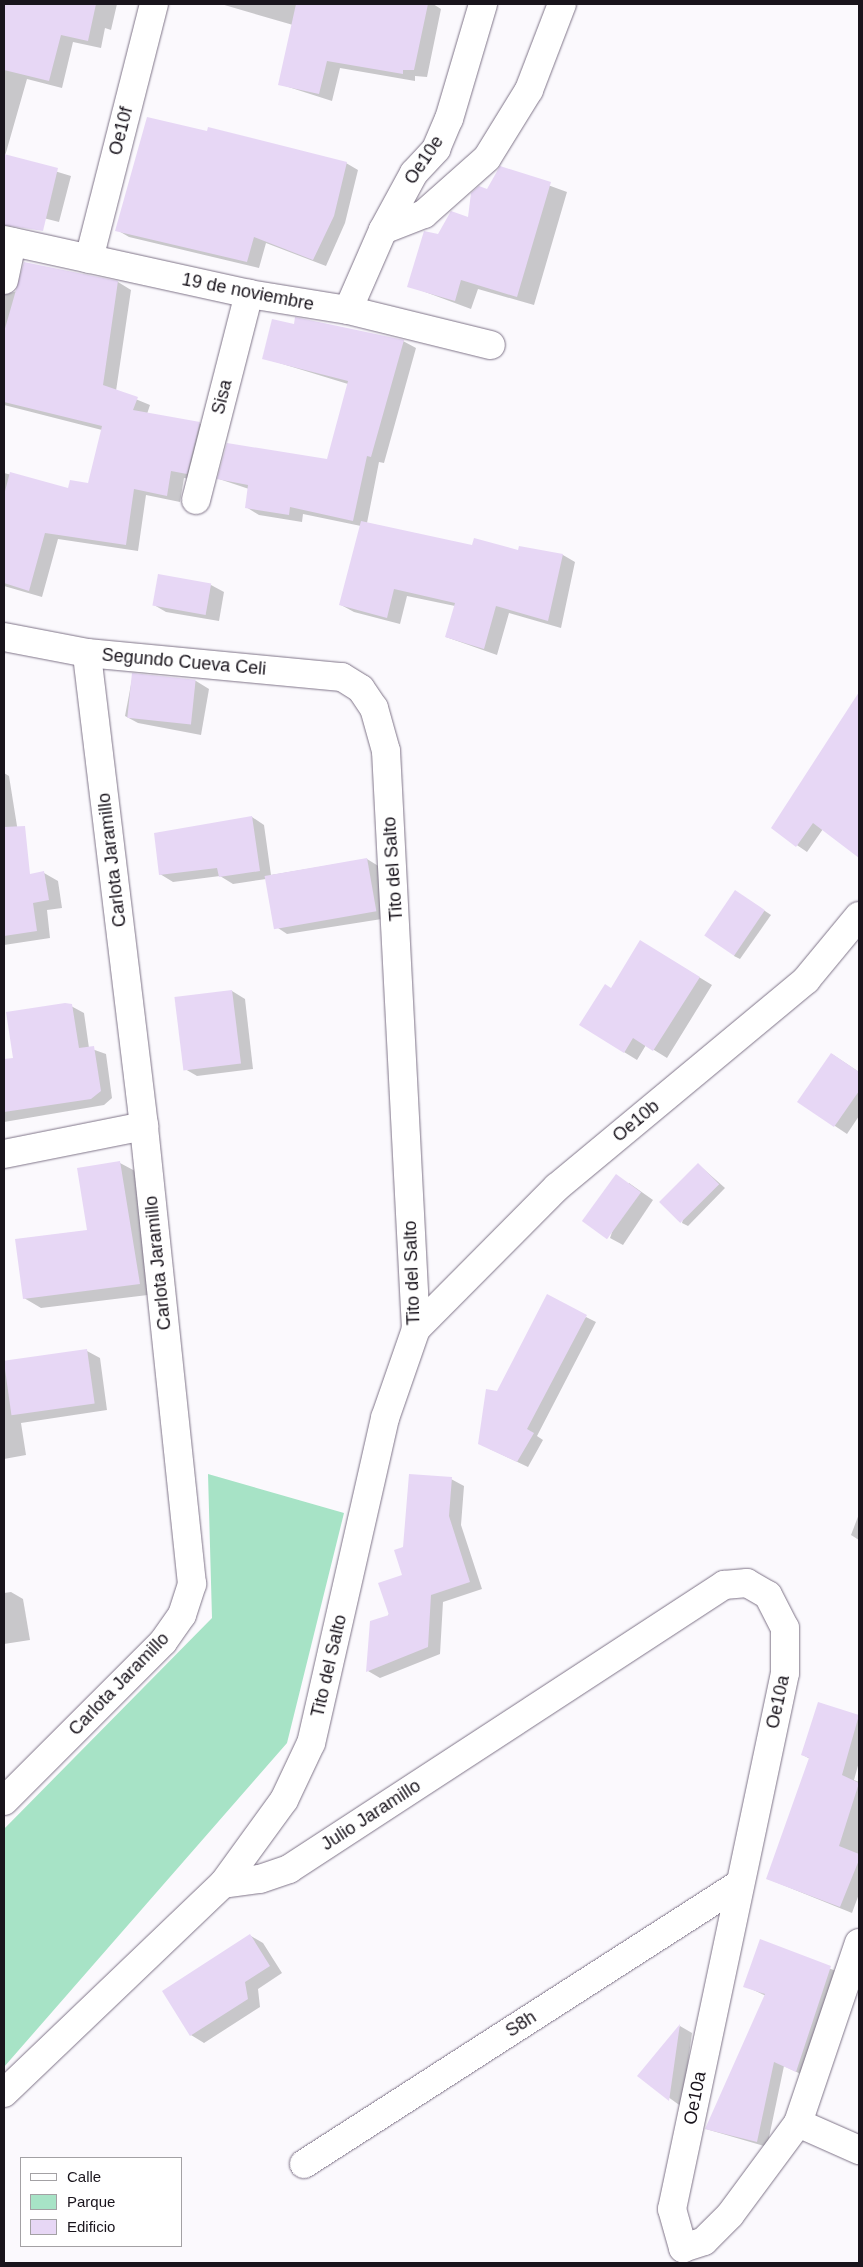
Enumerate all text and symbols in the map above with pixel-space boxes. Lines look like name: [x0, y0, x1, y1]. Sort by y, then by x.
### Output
street label: Oe10f: [105, 105, 137, 157]
street label: Oe10e: [400, 132, 448, 188]
street label: 19 de noviembre: [180, 269, 316, 315]
street label: Sisa: [207, 377, 237, 417]
street label: Segundo Cueva Celi: [101, 644, 267, 680]
street label: Carlota Jaramillo: [93, 792, 131, 928]
street label: Tito del Salto: [379, 816, 407, 922]
street label: Oe10b: [608, 1095, 664, 1147]
street label: Carlota Jaramillo: [140, 1195, 176, 1331]
street label: Tito del Salto: [399, 1220, 425, 1326]
street label: Tito del Salto: [307, 1613, 351, 1719]
street label: Carlota Jaramillo: [64, 1628, 174, 1740]
street label: Oe10a: [762, 1673, 794, 1731]
street label: Julio Jaramillo: [317, 1775, 425, 1855]
street label: S8h: [502, 2006, 540, 2042]
street label: Oe10a: [679, 2069, 711, 2127]
legend: [20, 2157, 182, 2247]
text: Calle: [67, 2168, 101, 2185]
text: Parque: [67, 2193, 115, 2210]
text: Edificio: [67, 2218, 115, 2235]

